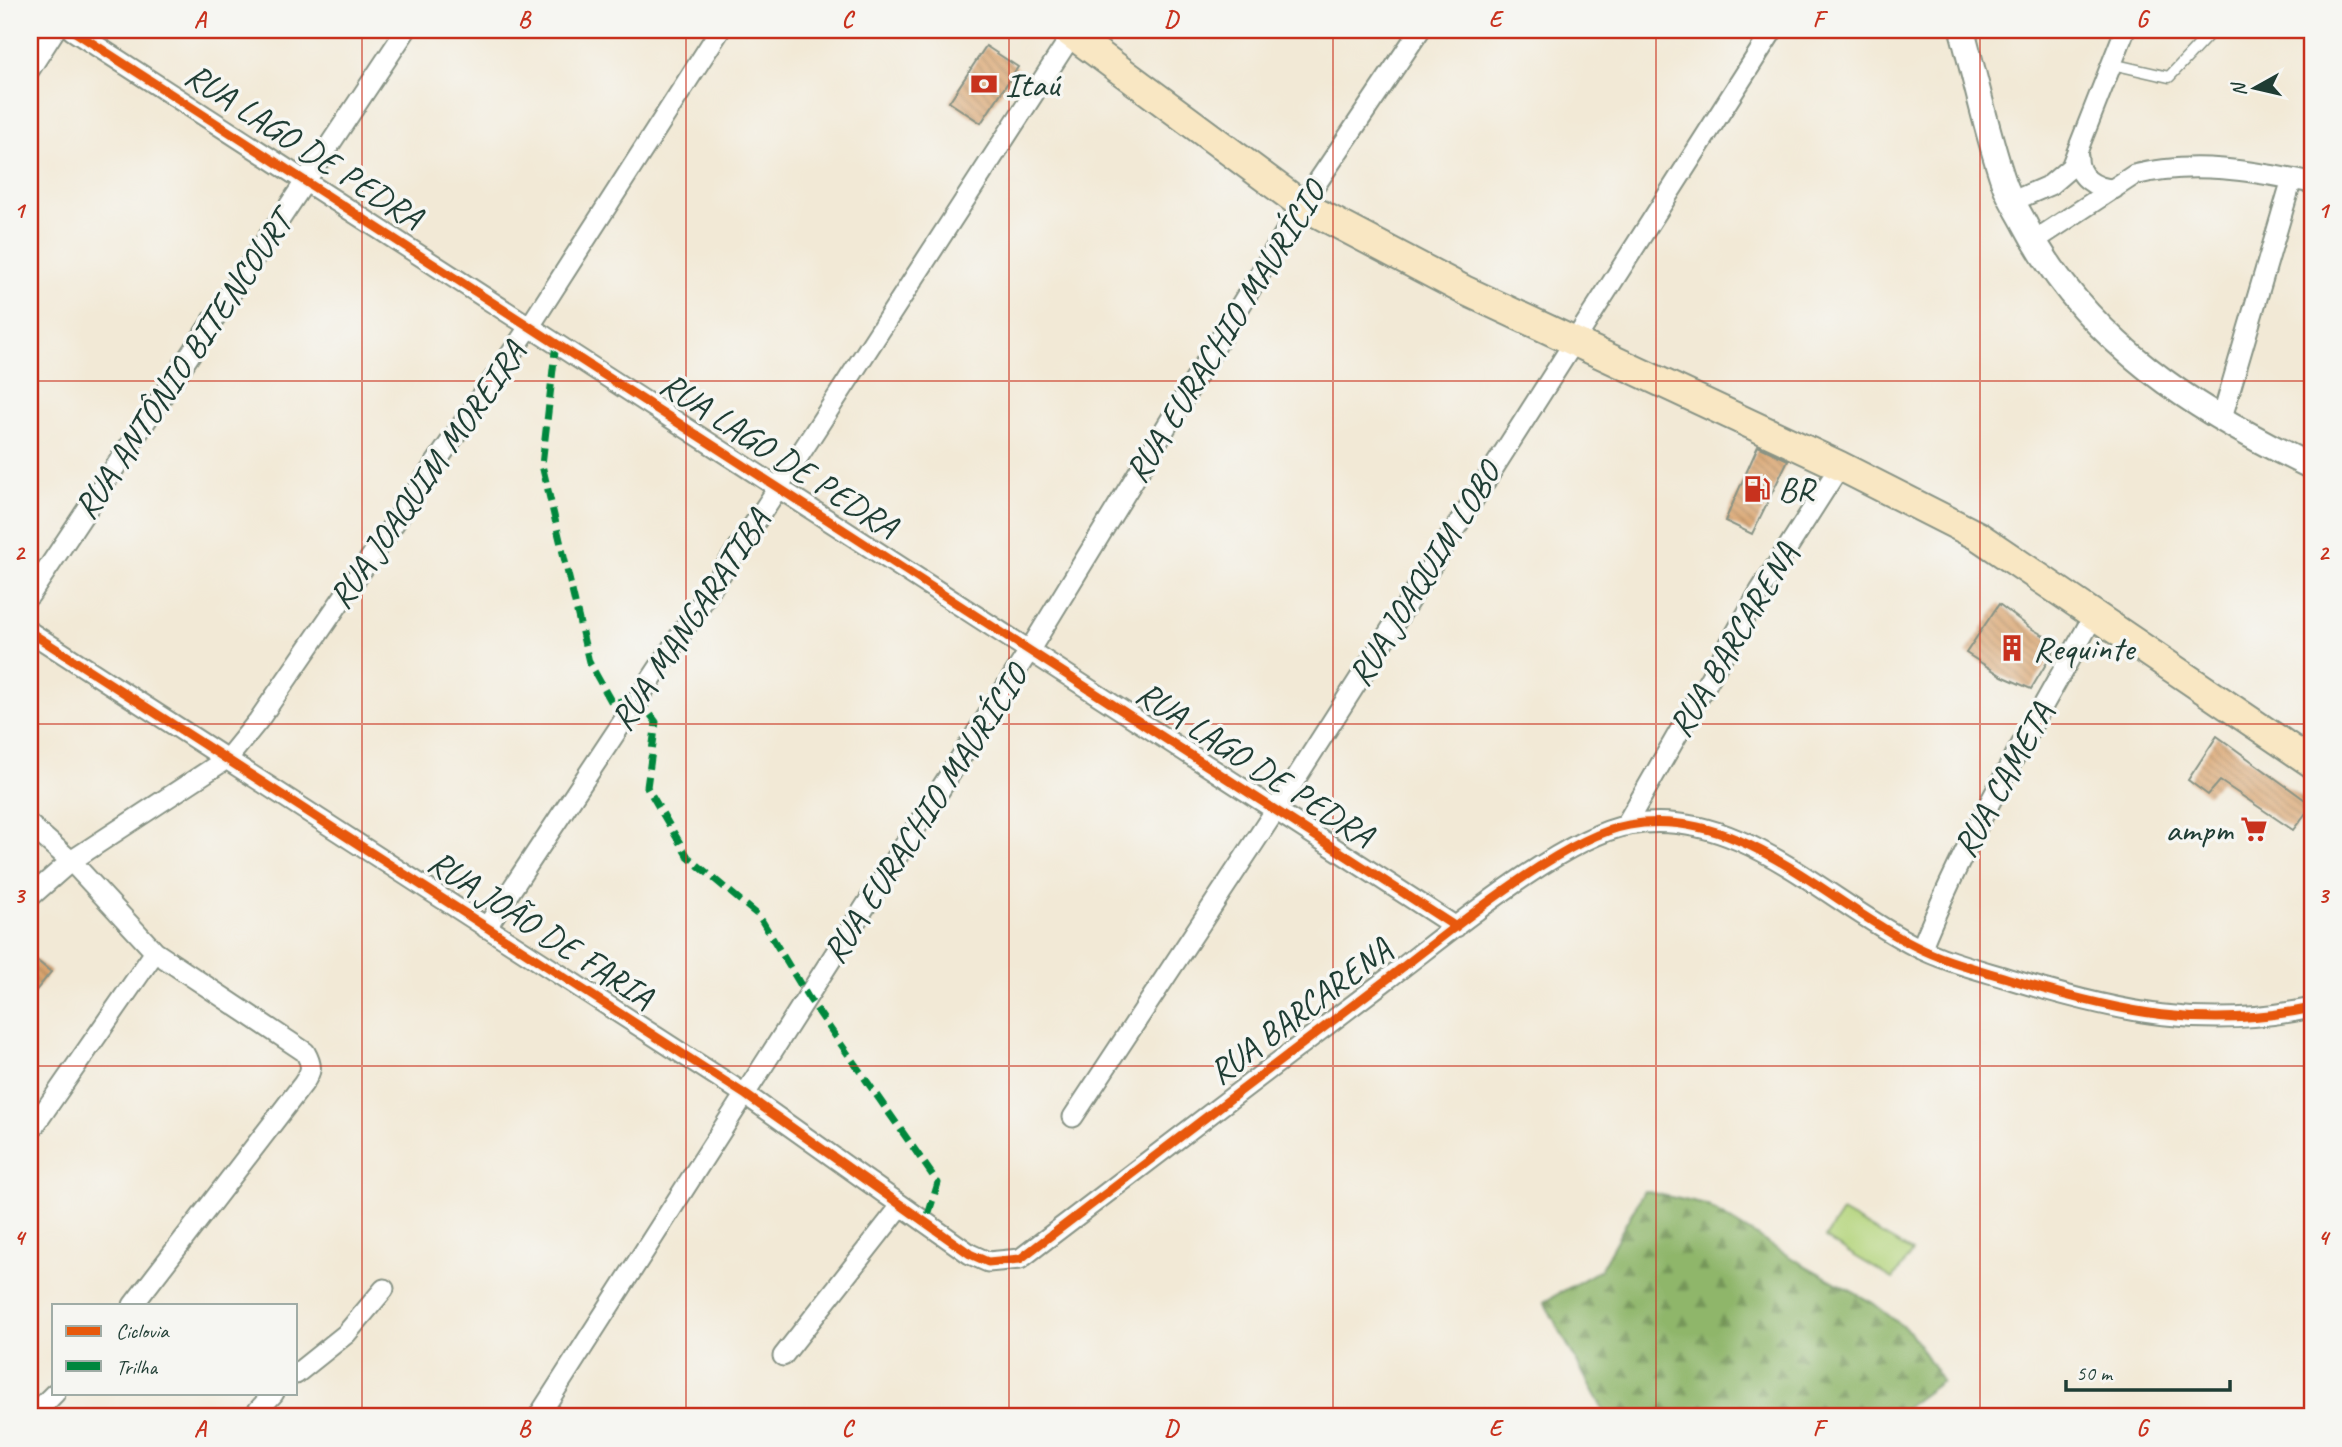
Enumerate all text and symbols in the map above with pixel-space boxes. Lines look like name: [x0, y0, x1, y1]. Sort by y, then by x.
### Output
text: A: [194, 5, 208, 34]
text: B: [518, 5, 532, 34]
text: C: [842, 5, 856, 34]
text: D: [1164, 5, 1180, 34]
text: E: [1489, 5, 1505, 34]
text: F: [1813, 5, 1829, 34]
text: G: [2136, 5, 2151, 34]
north arrow: [2220, 52, 2290, 122]
street label: RUA LAGO DE PEDRA: [177, 53, 432, 240]
place label: Itaú: [1005, 62, 1062, 107]
bank icon: Itaú: [969, 69, 999, 99]
text: N: [2226, 80, 2252, 98]
street label: RUA EURACHIO MAURÍCIO: [1114, 170, 1338, 491]
text: 1: [14, 196, 27, 225]
text: 1: [2318, 196, 2331, 225]
street label: RUA ANTÔNIO BITENCOURT: [63, 197, 307, 528]
street label: RUA JOAQUIM MOREIRA: [318, 331, 537, 617]
street label: RUA LAGO DE PEDRA: [652, 362, 907, 549]
street label: RUA JOAQUIM LOBO: [1337, 451, 1513, 694]
place label: BR: [1778, 467, 1817, 512]
fuel station icon: BR: [1742, 474, 1772, 504]
street label: RUA MANGARATIBA: [600, 500, 781, 739]
street label: RUA BARCARENA: [1658, 534, 1809, 745]
text: 2: [14, 538, 27, 567]
text: 2: [2318, 538, 2331, 567]
place label: Requinte: [2033, 626, 2137, 671]
building icon: Requinte: [1997, 633, 2027, 663]
street label: RUA EURACHIO MAURÍCIO: [812, 653, 1040, 972]
street label: RUA LAGO DE PEDRA: [1128, 671, 1383, 858]
street label: RUA CAMETA: [1942, 694, 2064, 865]
place label: ampm: [2165, 807, 2234, 852]
supermarket icon: ampm: [2239, 814, 2269, 844]
street label: RUA JOÃO DE FARIA: [420, 839, 664, 1019]
text: 3: [14, 881, 27, 910]
text: 3: [2318, 881, 2331, 910]
street label: RUA BARCARENA: [1199, 927, 1402, 1095]
text: 4: [14, 1223, 27, 1252]
text: 4: [2318, 1223, 2331, 1252]
legend: [52, 1304, 298, 1394]
text: Ciclovia: [116, 1318, 170, 1344]
scale bar: [2066, 1349, 2230, 1393]
text: Trilha: [116, 1354, 159, 1380]
text: 50 m: [2076, 1360, 2114, 1386]
text: A: [194, 1414, 208, 1443]
text: B: [518, 1414, 532, 1443]
text: C: [842, 1414, 856, 1443]
text: D: [1164, 1414, 1180, 1443]
text: E: [1489, 1414, 1505, 1443]
text: F: [1813, 1414, 1829, 1443]
text: G: [2136, 1414, 2151, 1443]

